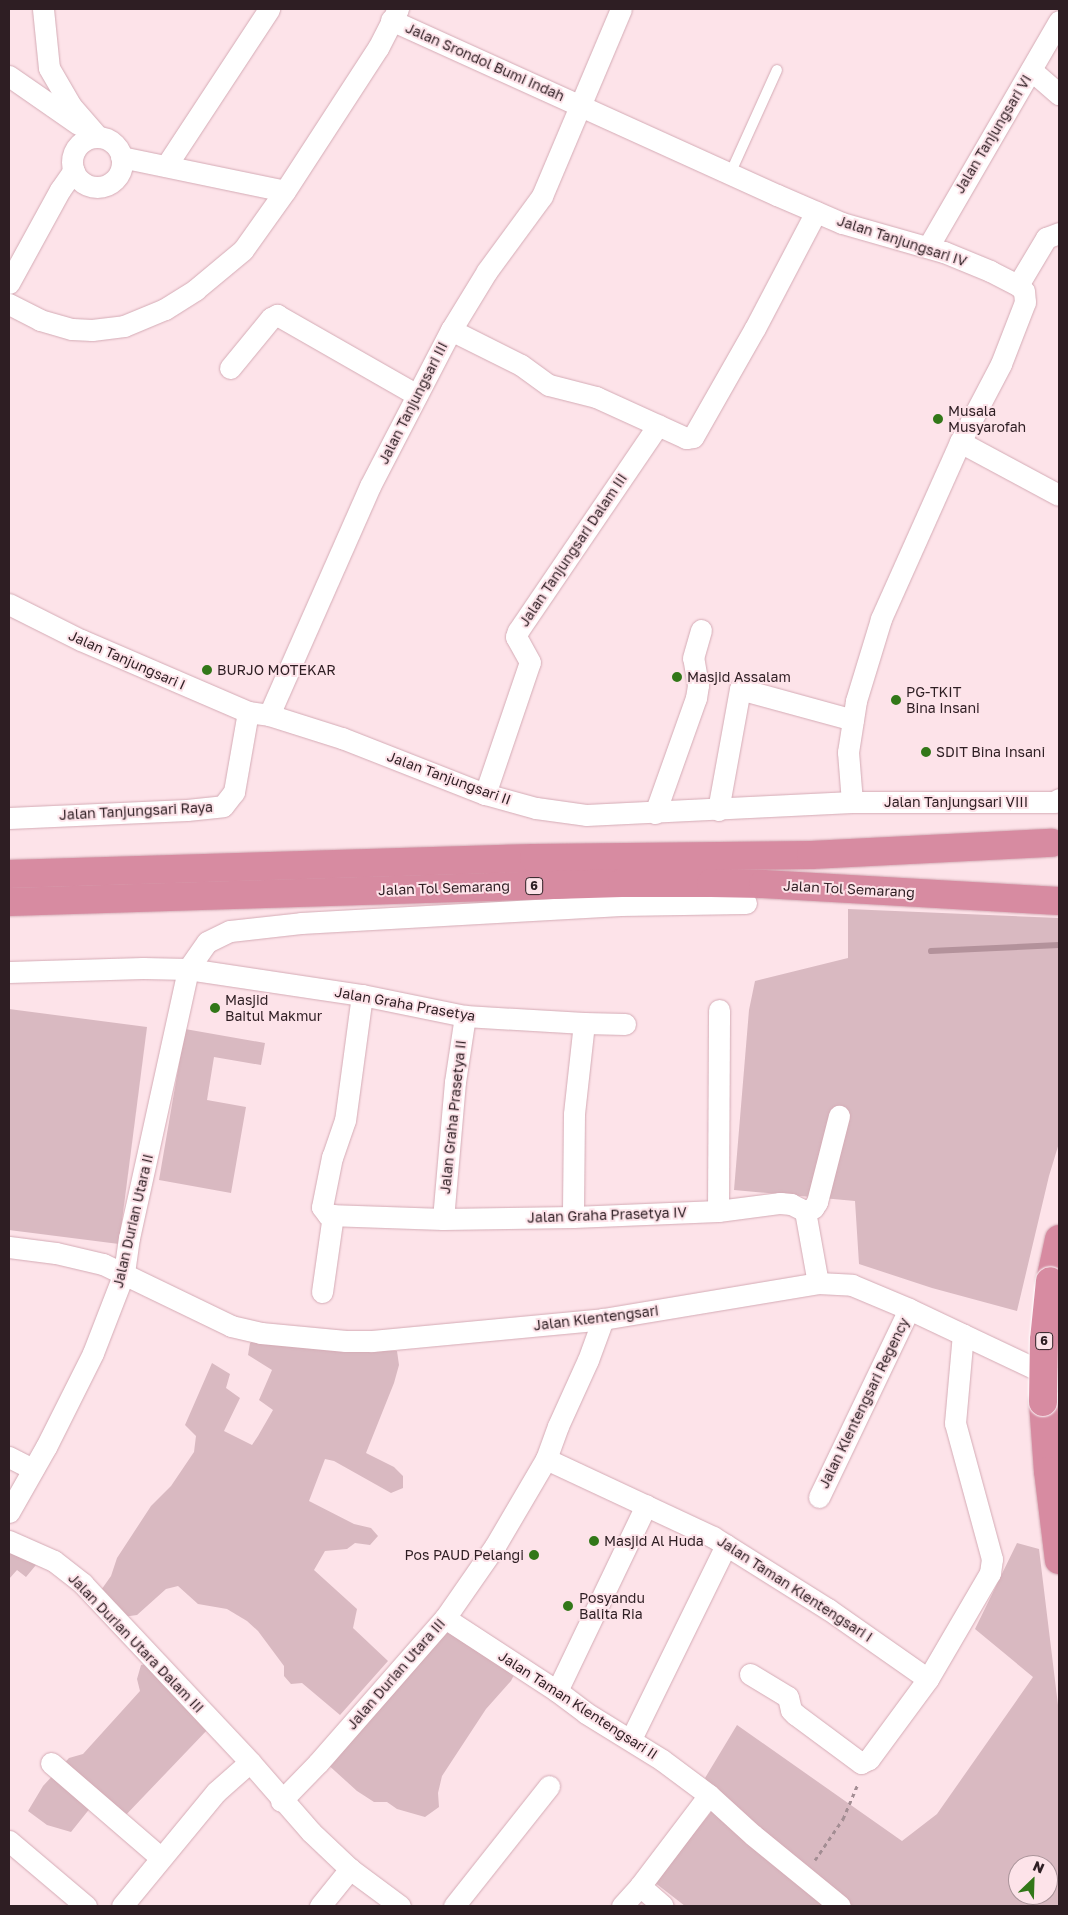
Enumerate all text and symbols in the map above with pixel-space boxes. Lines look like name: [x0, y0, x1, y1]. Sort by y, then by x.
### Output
street label: Jalan Srondol Bumi Indah: [403, 19, 567, 105]
street label: Jalan Tanjungsari VI: [951, 72, 1035, 196]
street label: Jalan Tanjungsari IV: [835, 212, 969, 270]
street label: Jalan Tanjungsari III: [375, 339, 451, 467]
place label: Musala Musyarofah: [948, 403, 1026, 436]
marker: Musala Musyarofah: [932, 413, 944, 425]
street label: Jalan Tanjungsari Dalam III: [515, 470, 631, 630]
street label: Jalan Tanjungsari I: [66, 627, 188, 693]
place label: BURJO MOTEKAR: [217, 662, 336, 678]
marker: BURJO MOTEKAR: [201, 664, 213, 676]
place label: Masjid Assalam: [687, 669, 791, 685]
marker: Masjid Assalam: [671, 671, 683, 683]
place label: PG-TKIT Bina Insani: [906, 684, 980, 716]
marker: PG-TKIT Bina Insani: [890, 694, 902, 706]
place label: SDIT Bina Insani: [936, 744, 1045, 760]
marker: SDIT Bina Insani: [920, 746, 932, 758]
street label: Jalan Tanjungsari II: [385, 748, 513, 808]
street label: Jalan Tanjungsari VIII: [884, 794, 1028, 810]
street label: Jalan Tanjungsari Raya: [59, 799, 213, 823]
road number: 6: [524, 876, 544, 896]
street label: Jalan Tol Semarang: [378, 877, 510, 899]
street label: Jalan Tol Semarang: [783, 877, 915, 901]
street label: Jalan Graha Prasetya: [333, 983, 477, 1025]
place label: Masjid Baitul Makmur: [225, 992, 322, 1024]
marker: Masjid Baitul Makmur: [209, 1002, 221, 1014]
street label: Jalan Graha Prasetya II: [437, 1039, 469, 1195]
street label: Jalan Durian Utara II: [109, 1152, 157, 1290]
street label: Jalan Graha Prasetya IV: [527, 1204, 687, 1226]
street label: Jalan Klentengsari: [532, 1302, 660, 1334]
street label: Jalan Klentengsari Regency: [815, 1315, 913, 1491]
road number: 6: [1034, 1332, 1054, 1350]
street label: Jalan Taman Klentengsari I: [714, 1532, 876, 1646]
place label: Masjid Al Huda: [604, 1533, 704, 1549]
marker: Masjid Al Huda: [588, 1535, 600, 1547]
place label: Pos PAUD Pelangi: [405, 1547, 524, 1563]
marker: Pos PAUD Pelangi: [528, 1549, 540, 1561]
street label: Jalan Durian Utara Dalam III: [65, 1570, 207, 1716]
place label: Posyandu Balita Ria: [579, 1590, 645, 1622]
marker: Posyandu Balita Ria: [561, 1599, 575, 1613]
street label: Jalan Durian Utara III: [343, 1615, 449, 1733]
street label: Jalan Taman Klentengsari II: [495, 1647, 661, 1763]
north arrow: [1008, 1855, 1058, 1905]
text: N: [1031, 1857, 1047, 1877]

